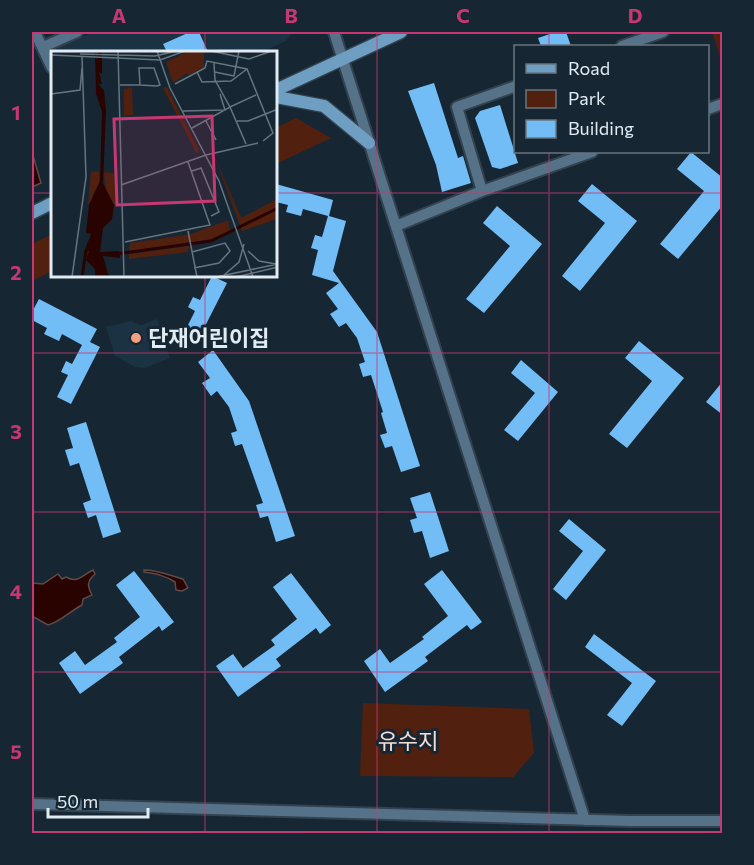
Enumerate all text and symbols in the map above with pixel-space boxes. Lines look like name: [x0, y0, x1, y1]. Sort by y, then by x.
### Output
text: A: [112, 3, 126, 27]
text: B: [284, 3, 298, 27]
text: C: [456, 3, 470, 27]
text: D: [628, 3, 642, 27]
legend: [514, 45, 709, 153]
inset map: [51, 51, 278, 278]
text: Road: [568, 57, 610, 79]
text: Park: [568, 87, 606, 109]
text: 1: [11, 100, 21, 124]
text: Building: [568, 117, 634, 139]
text: 2: [10, 260, 22, 284]
place label: 단재어린이집: [148, 324, 269, 351]
marker: 단재어린이집: [129, 331, 143, 345]
text: 3: [10, 419, 22, 443]
text: 4: [10, 579, 22, 603]
park label: 유수지: [378, 727, 438, 754]
text: 5: [10, 739, 22, 763]
scale bar: [48, 781, 148, 819]
text: 50 m: [57, 790, 98, 812]

